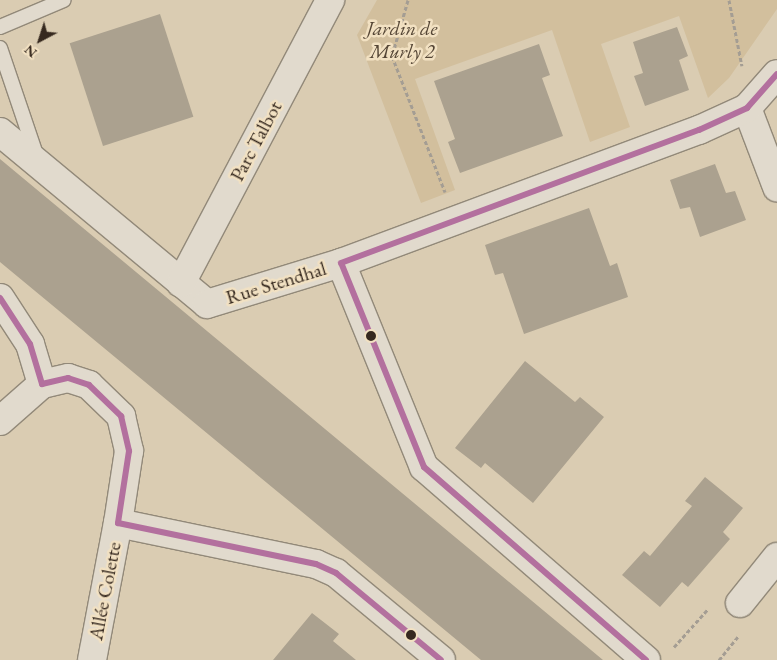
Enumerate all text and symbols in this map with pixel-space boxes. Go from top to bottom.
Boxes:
north arrow [15,15,65,65]
park label: Jardin de Murly 2 [367,17,437,64]
text: N [20,41,40,62]
street label: Parc Talbot [225,97,287,185]
street label: Rue Stendhal [223,256,329,310]
unlabelled marker [366,331,376,341]
street label: Allée Colette [84,540,126,642]
unlabelled marker [406,630,416,640]

